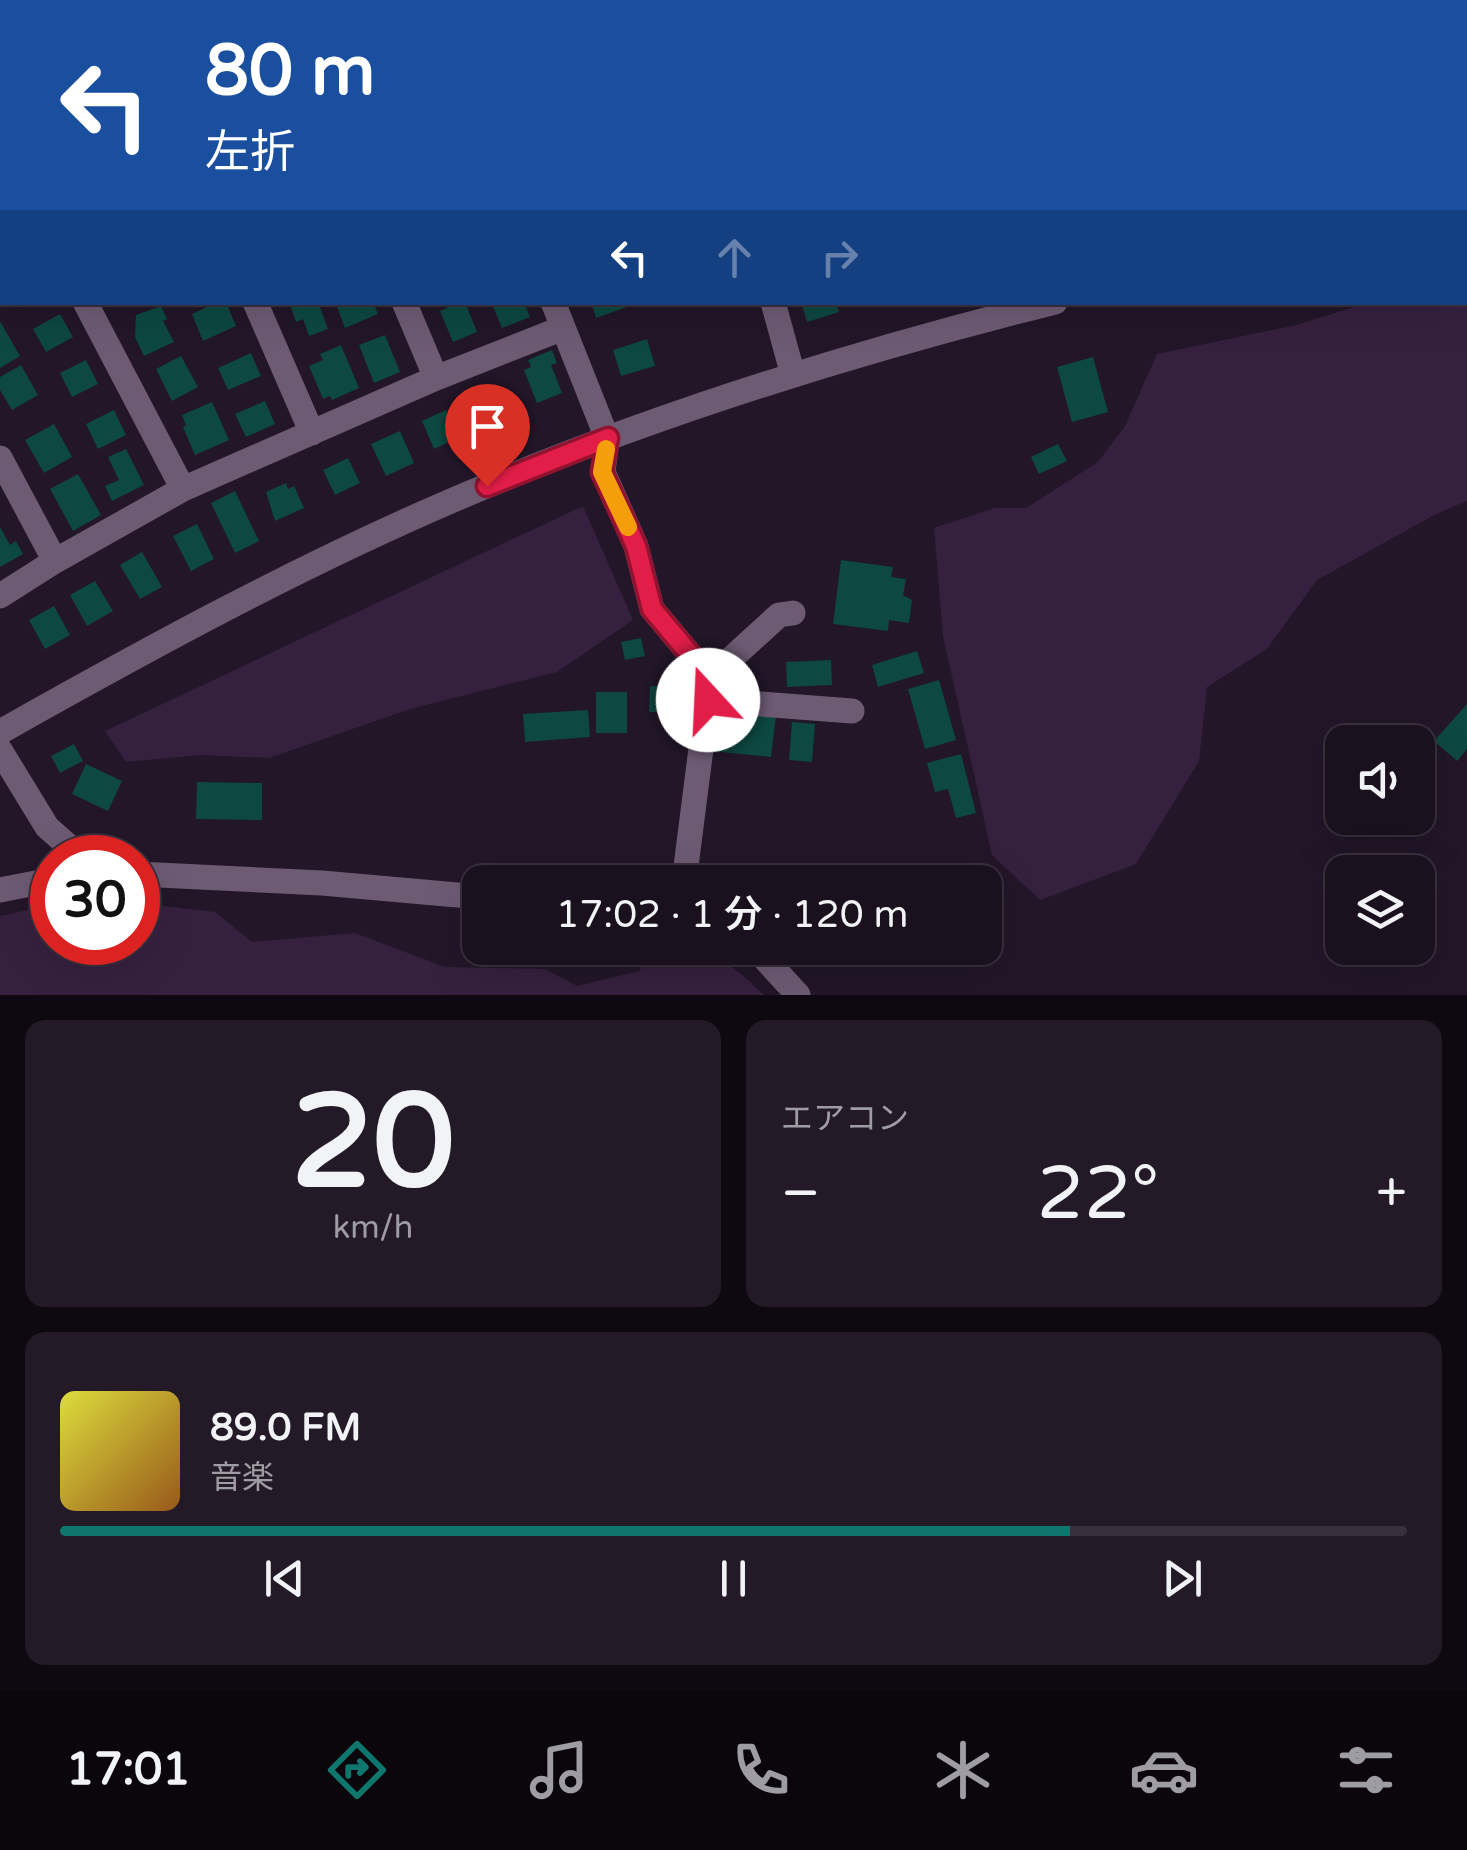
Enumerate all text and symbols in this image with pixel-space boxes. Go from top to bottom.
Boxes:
text: 80 m [205,30,375,114]
icon: left [40,40,170,170]
text: 左折 [205,126,295,180]
icon: left [602,230,657,285]
icon: ahead [707,230,762,285]
icon: right [812,230,867,285]
pin [445,384,530,487]
icon: arrive [460,399,515,454]
position arrow [656,648,760,752]
map controls [1325,725,1435,965]
button: sound [1325,725,1435,835]
speed limit sign: 30 [30,835,160,965]
button: layers [1325,855,1435,965]
text: 17:02 · 1 分 · 120 m [556,892,908,938]
text: 20 [291,1066,455,1222]
text: エアコン [781,1100,909,1138]
text: 22° [1037,1149,1159,1239]
text: − [781,1161,820,1227]
text: + [1376,1161,1407,1227]
text: km/h [333,1209,413,1247]
text: 89.0 FM [210,1405,361,1451]
text: 音楽 [210,1459,274,1497]
icon: previous [257,1551,312,1606]
icon: pause [706,1551,761,1606]
icon: next [1155,1551,1210,1606]
icon: directions [322,1735,392,1805]
icon: music [524,1735,594,1805]
icon: phone [726,1735,796,1805]
icon: climate [928,1735,998,1805]
icon: car [1129,1735,1199,1805]
icon: filters [1331,1735,1401,1805]
text: 17:01 [66,1743,191,1797]

